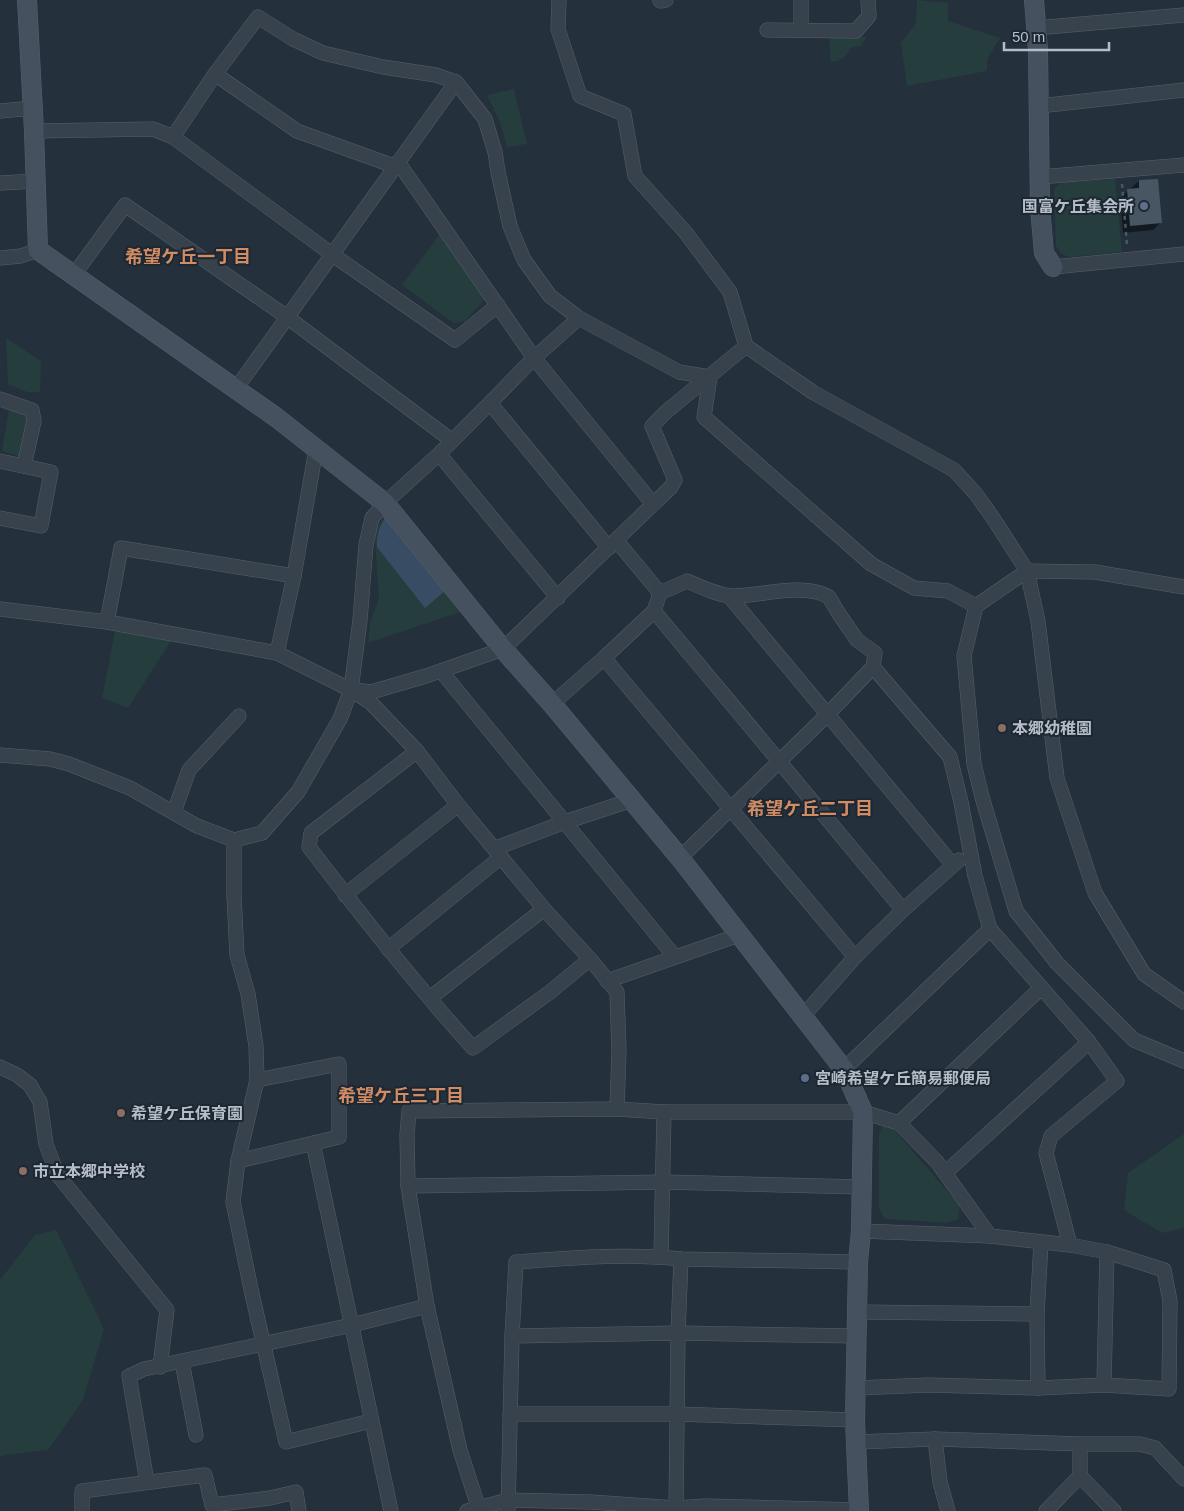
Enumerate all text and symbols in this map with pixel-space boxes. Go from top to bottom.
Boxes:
scale bar [1004,20,1109,52]
text: 50 m [1012,28,1045,45]
place label: 国富ケ丘集会所 [1022,198,1134,215]
marker: 国富ケ丘集会所 [1138,200,1150,212]
district label: 希望ケ丘一丁目 [125,247,251,267]
place label: 本郷幼稚園 [1012,720,1092,737]
marker: 本郷幼稚園 [996,722,1008,734]
district label: 希望ケ丘二丁目 [747,799,873,819]
place label: 宮崎希望ケ丘簡易郵便局 [815,1070,991,1087]
marker: 宮崎希望ケ丘簡易郵便局 [799,1072,811,1084]
district label: 希望ケ丘三丁目 [338,1086,464,1106]
place label: 希望ケ丘保育園 [131,1105,243,1122]
marker: 希望ケ丘保育園 [115,1107,127,1119]
place label: 市立本郷中学校 [33,1163,145,1180]
marker: 市立本郷中学校 [17,1165,29,1177]

